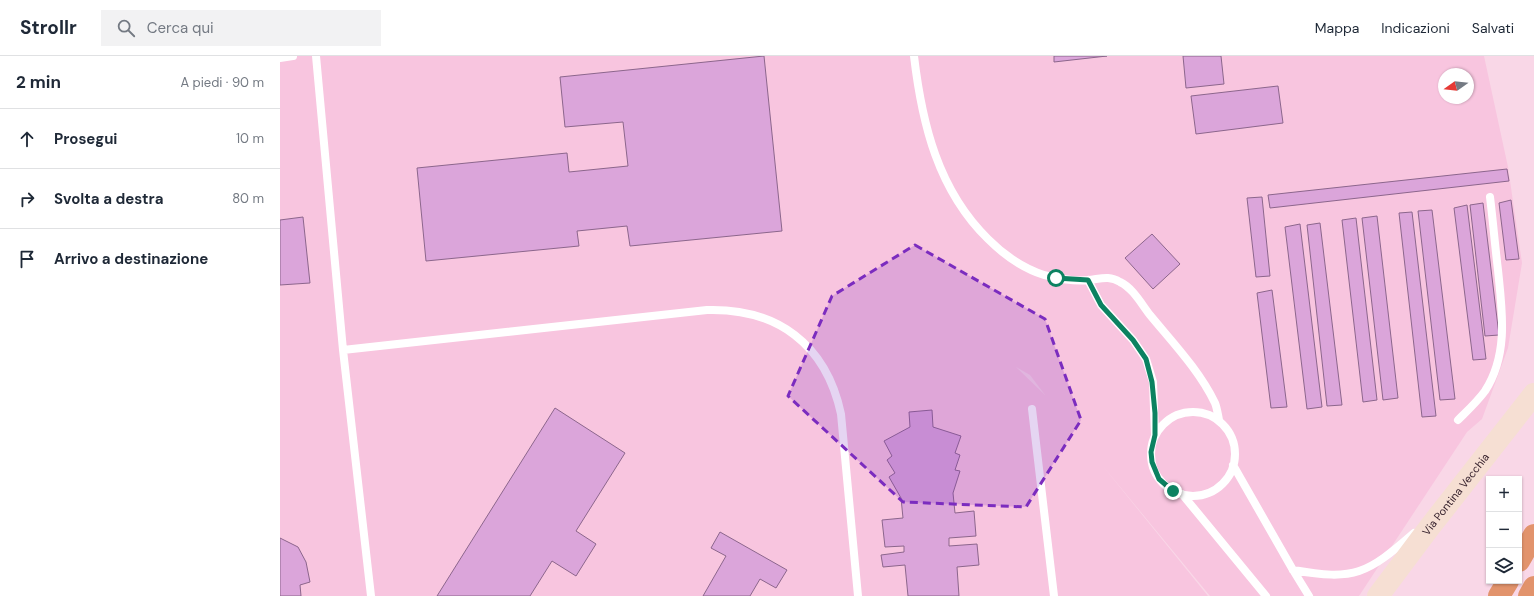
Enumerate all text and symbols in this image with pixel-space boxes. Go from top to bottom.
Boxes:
search box [101,10,381,46]
text: Strollr [20,15,77,40]
icon: search [115,17,137,39]
text: Cerca qui [147,18,214,38]
text: Mappa [1315,19,1359,37]
text: Indicazioni [1381,19,1450,37]
text: Salvati [1472,19,1514,37]
north arrow [1438,68,1474,104]
text: 2 min [16,71,61,93]
text: A piedi · 90 m [180,74,264,91]
icon: ahead [16,128,38,150]
text: Prosegui [54,129,117,149]
text: 10 m [236,130,264,147]
icon: right [16,188,38,210]
text: Svolta a destra [54,189,164,209]
text: 80 m [232,190,264,207]
icon: arrive [16,248,38,270]
text: Arrivo a destinazione [54,249,208,269]
route start [1047,269,1065,287]
street label: Via Pontina Vecchia [1419,450,1492,538]
map controls [1486,476,1522,584]
button: + [1486,476,1522,512]
route end [1164,482,1182,500]
button: − [1486,512,1522,548]
button: layers [1486,548,1522,584]

